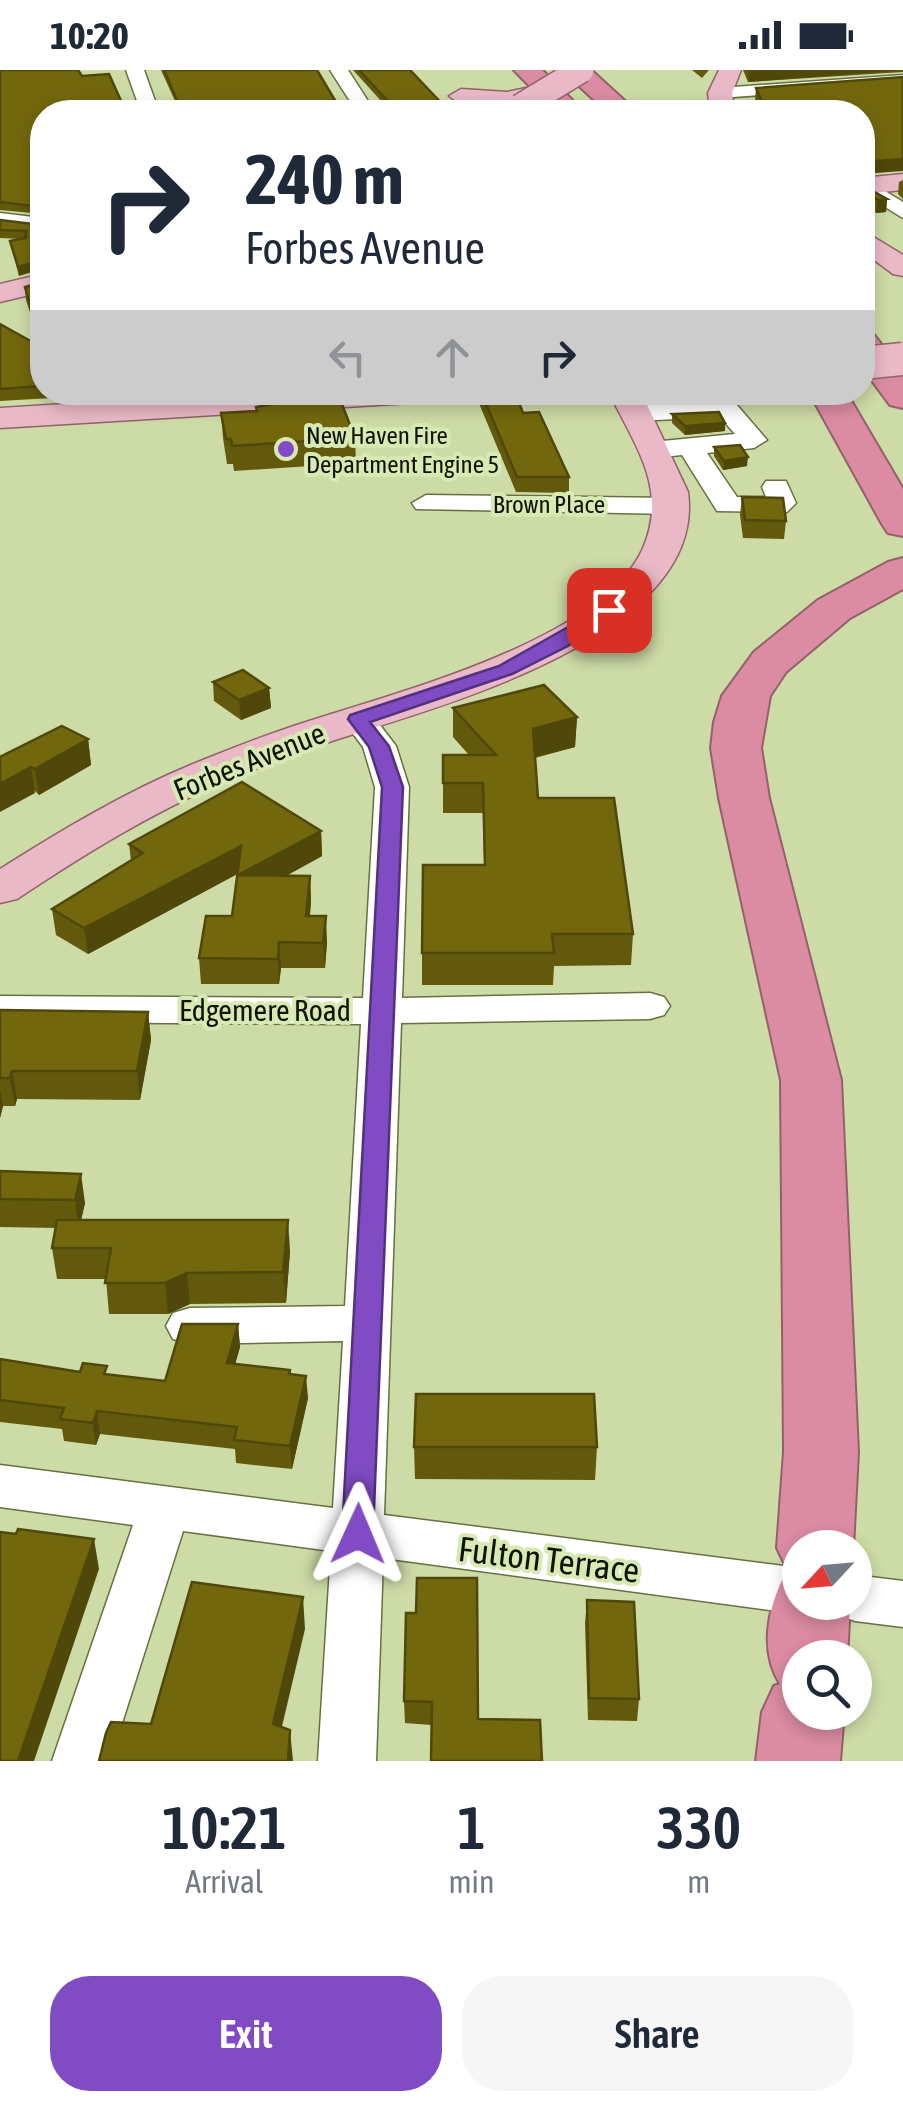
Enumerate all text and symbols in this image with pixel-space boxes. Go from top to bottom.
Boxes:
text: 10:20 [50,14,129,57]
text: 240 m [245,139,404,219]
icon: right [80,140,210,270]
text: Forbes Avenue [245,222,485,274]
icon: left [320,330,375,385]
icon: ahead [425,330,480,385]
icon: right [530,330,585,385]
place label: New Haven Fire Department Engine 5 [306,421,499,478]
marker: New Haven Fire Department Engine 5 [275,438,297,460]
street label: Brown Place [493,490,605,518]
pin [567,568,652,653]
icon: arrive [582,583,637,638]
street label: Forbes Avenue [168,715,330,807]
street label: Edgemere Road [179,993,351,1027]
position arrow [306,1482,410,1586]
street label: Fulton Terrace [456,1528,642,1590]
north arrow [782,1530,872,1620]
map controls [782,1530,872,1730]
button: search [782,1640,872,1730]
text: 10:21 [162,1793,287,1862]
text: 1 [457,1793,486,1862]
text: 330 [656,1793,741,1862]
text: Arrival [185,1863,263,1900]
text: min [449,1863,494,1900]
text: m [687,1863,710,1900]
button: Exit [50,1976,442,2091]
button: Share [462,1976,853,2091]

